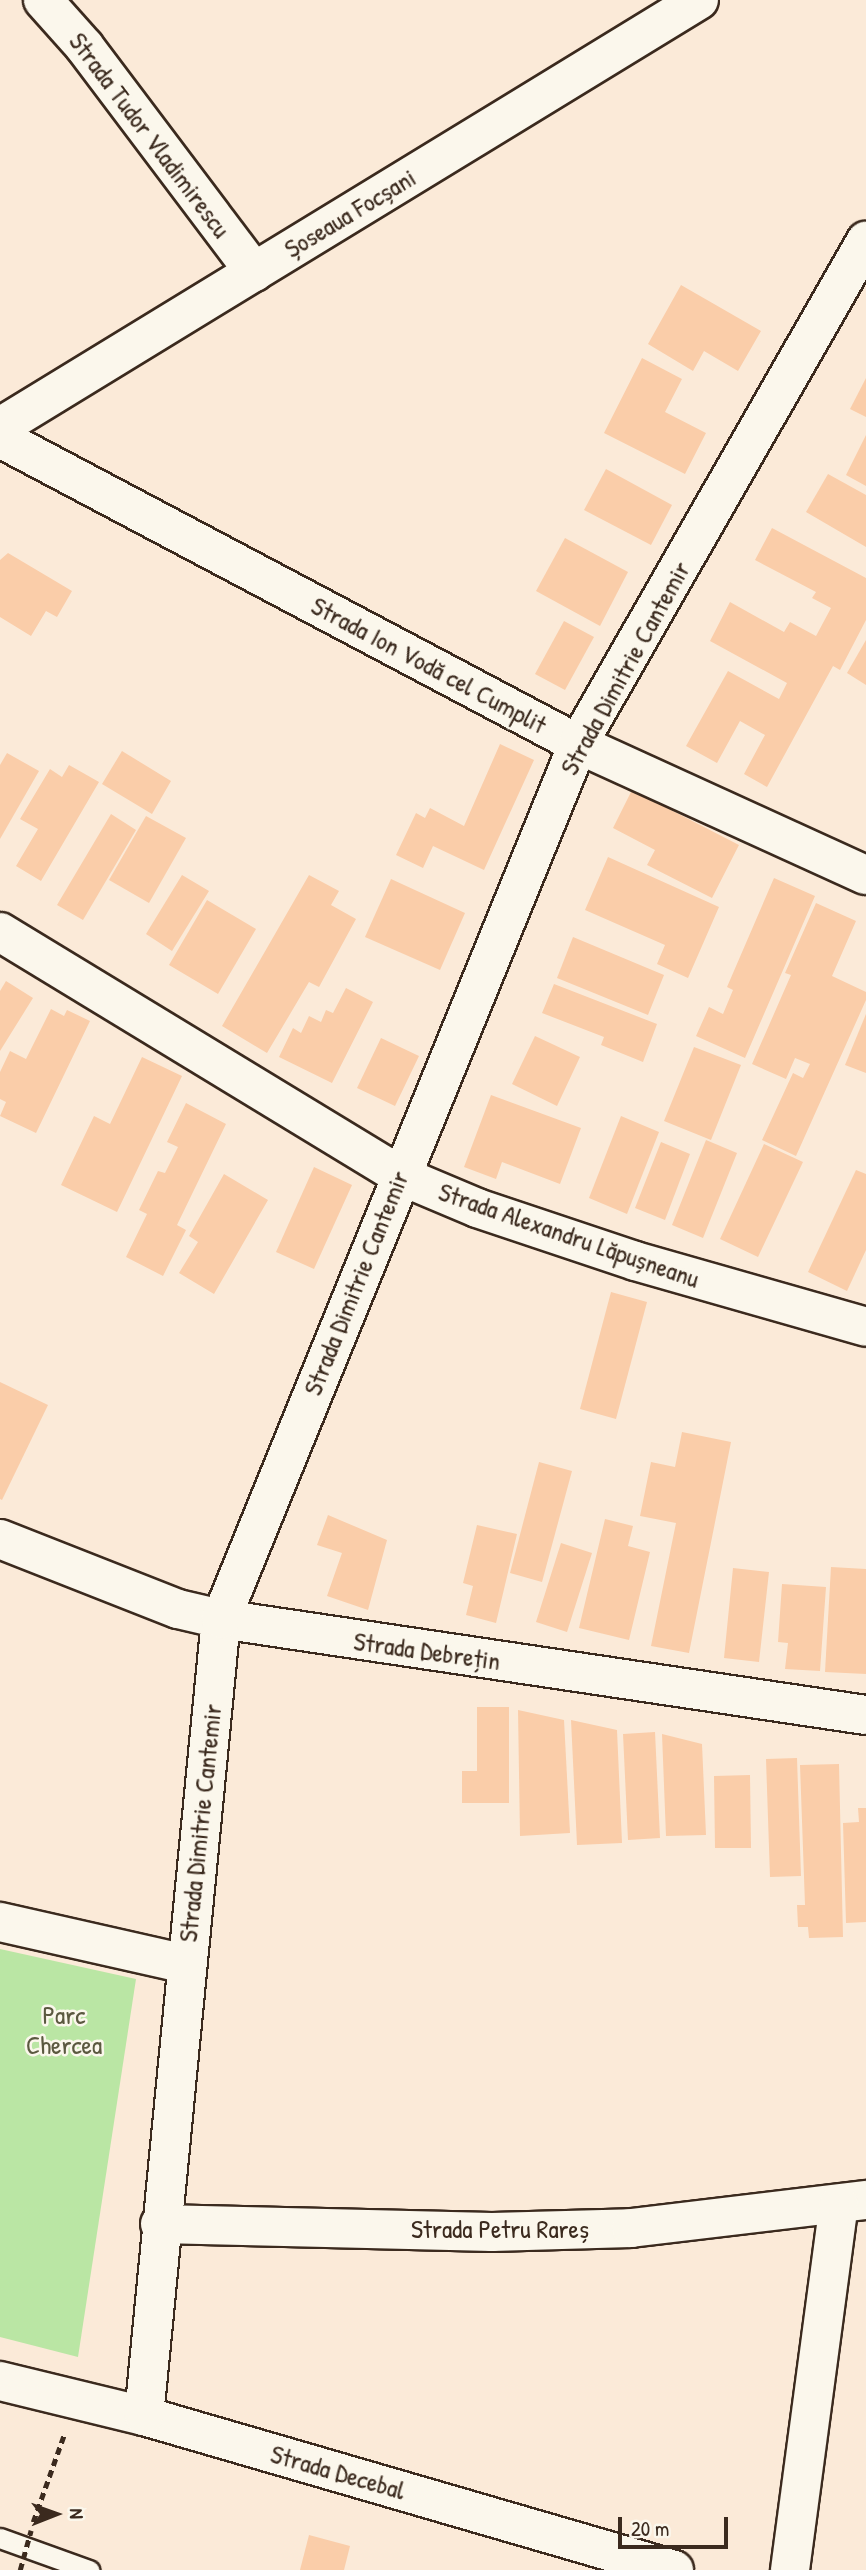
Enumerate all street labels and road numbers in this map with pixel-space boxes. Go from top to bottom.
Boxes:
street label: Strada Tudor Vladimirescu [63,26,237,244]
street label: Șoseaua Focșani [279,162,421,264]
street label: Strada Dimitrie Cantemir [553,556,697,780]
street label: Strada Ion Vodă cel Cumplit [306,590,552,740]
street label: Strada Dimitrie Cantemir [297,1166,415,1400]
street label: Strada Alexandru Lăpușneanu [435,1176,703,1294]
street label: Strada Debrețin [352,1625,502,1677]
street label: Strada Dimitrie Cantemir [172,1702,228,1944]
street label: Strada Petru Rareș [411,2213,589,2245]
street label: Strada Decebal [267,2438,409,2506]

